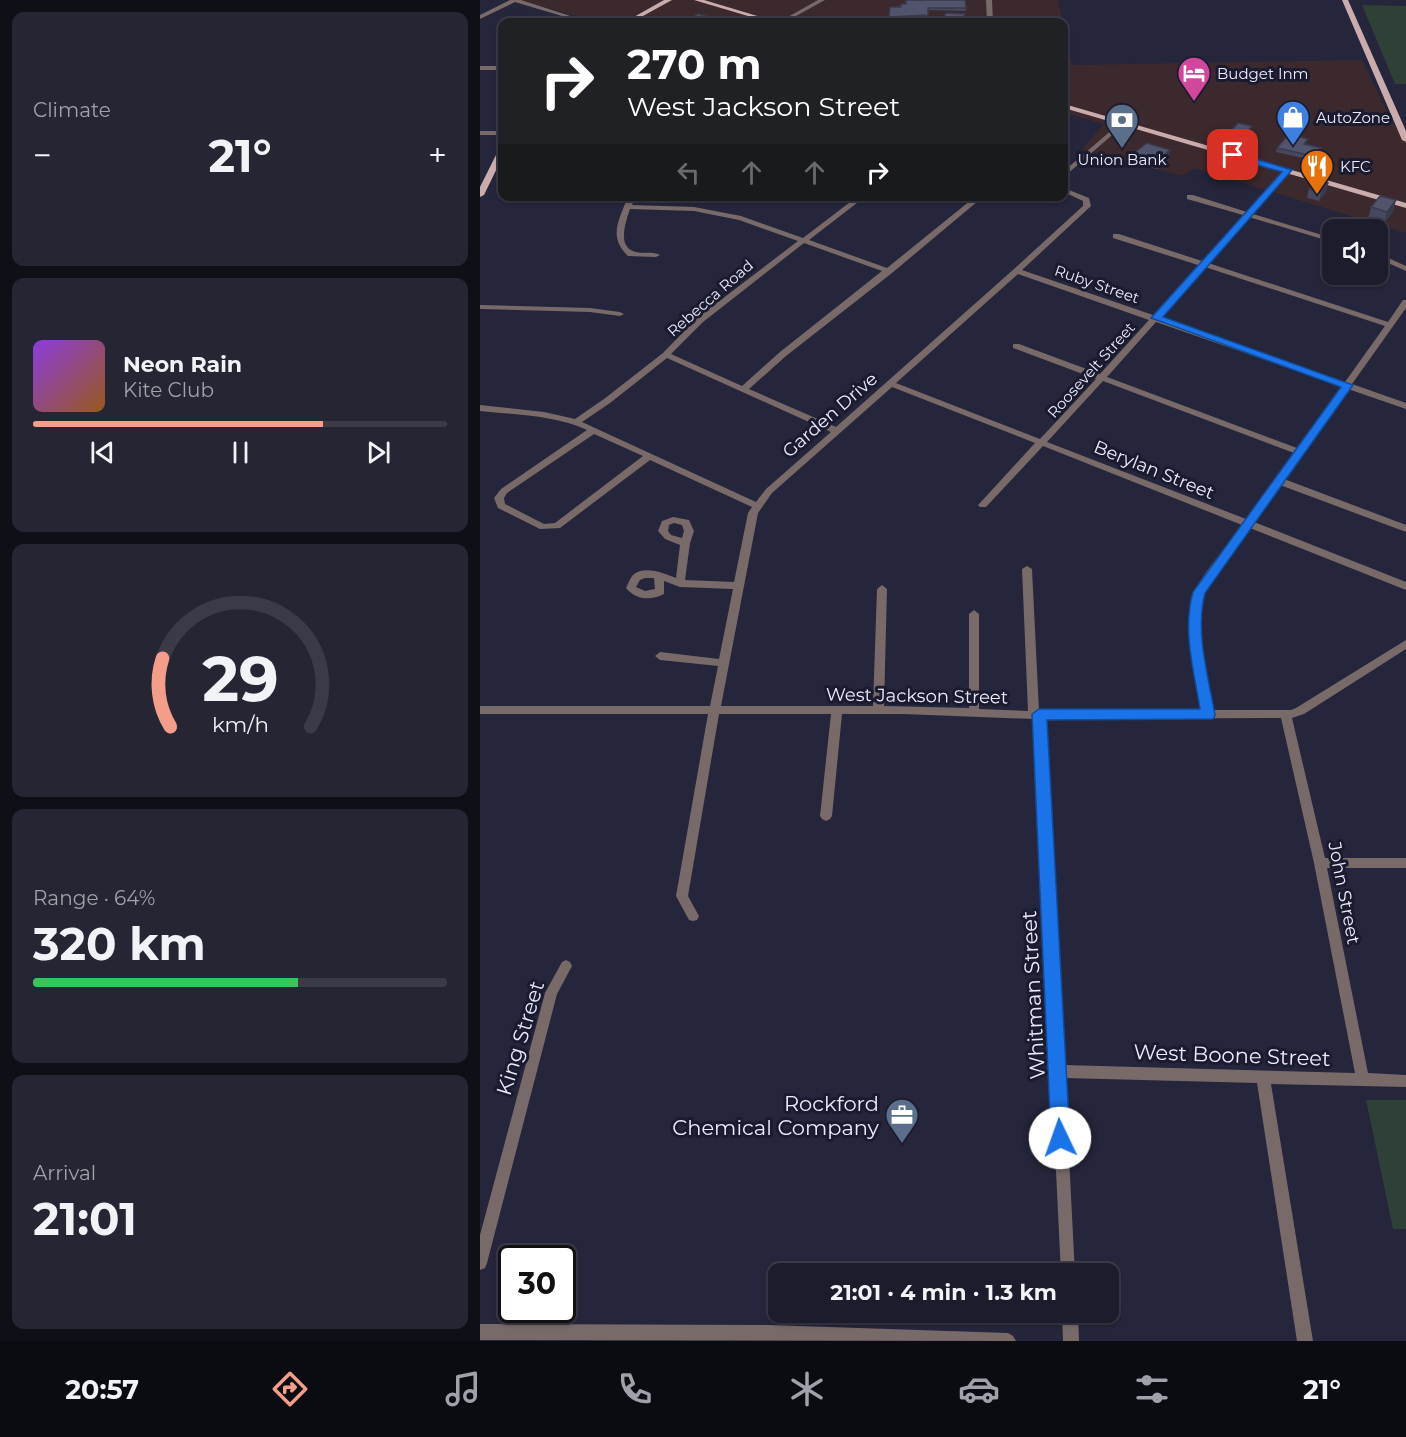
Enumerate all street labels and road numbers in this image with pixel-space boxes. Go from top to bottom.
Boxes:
street label: Rebecca Road [663,255,757,341]
street label: Ruby Street [1052,261,1142,307]
street label: Roosevelt Street [1043,318,1139,422]
street label: Garden Drive [778,368,882,462]
street label: Berylan Street [1091,436,1217,504]
street label: West Jackson Street [826,683,1008,709]
street label: John Street [1323,839,1365,946]
street label: Whitman Street [1016,910,1050,1080]
street label: King Street [491,978,549,1098]
street label: West Boone Street [1133,1039,1331,1071]

